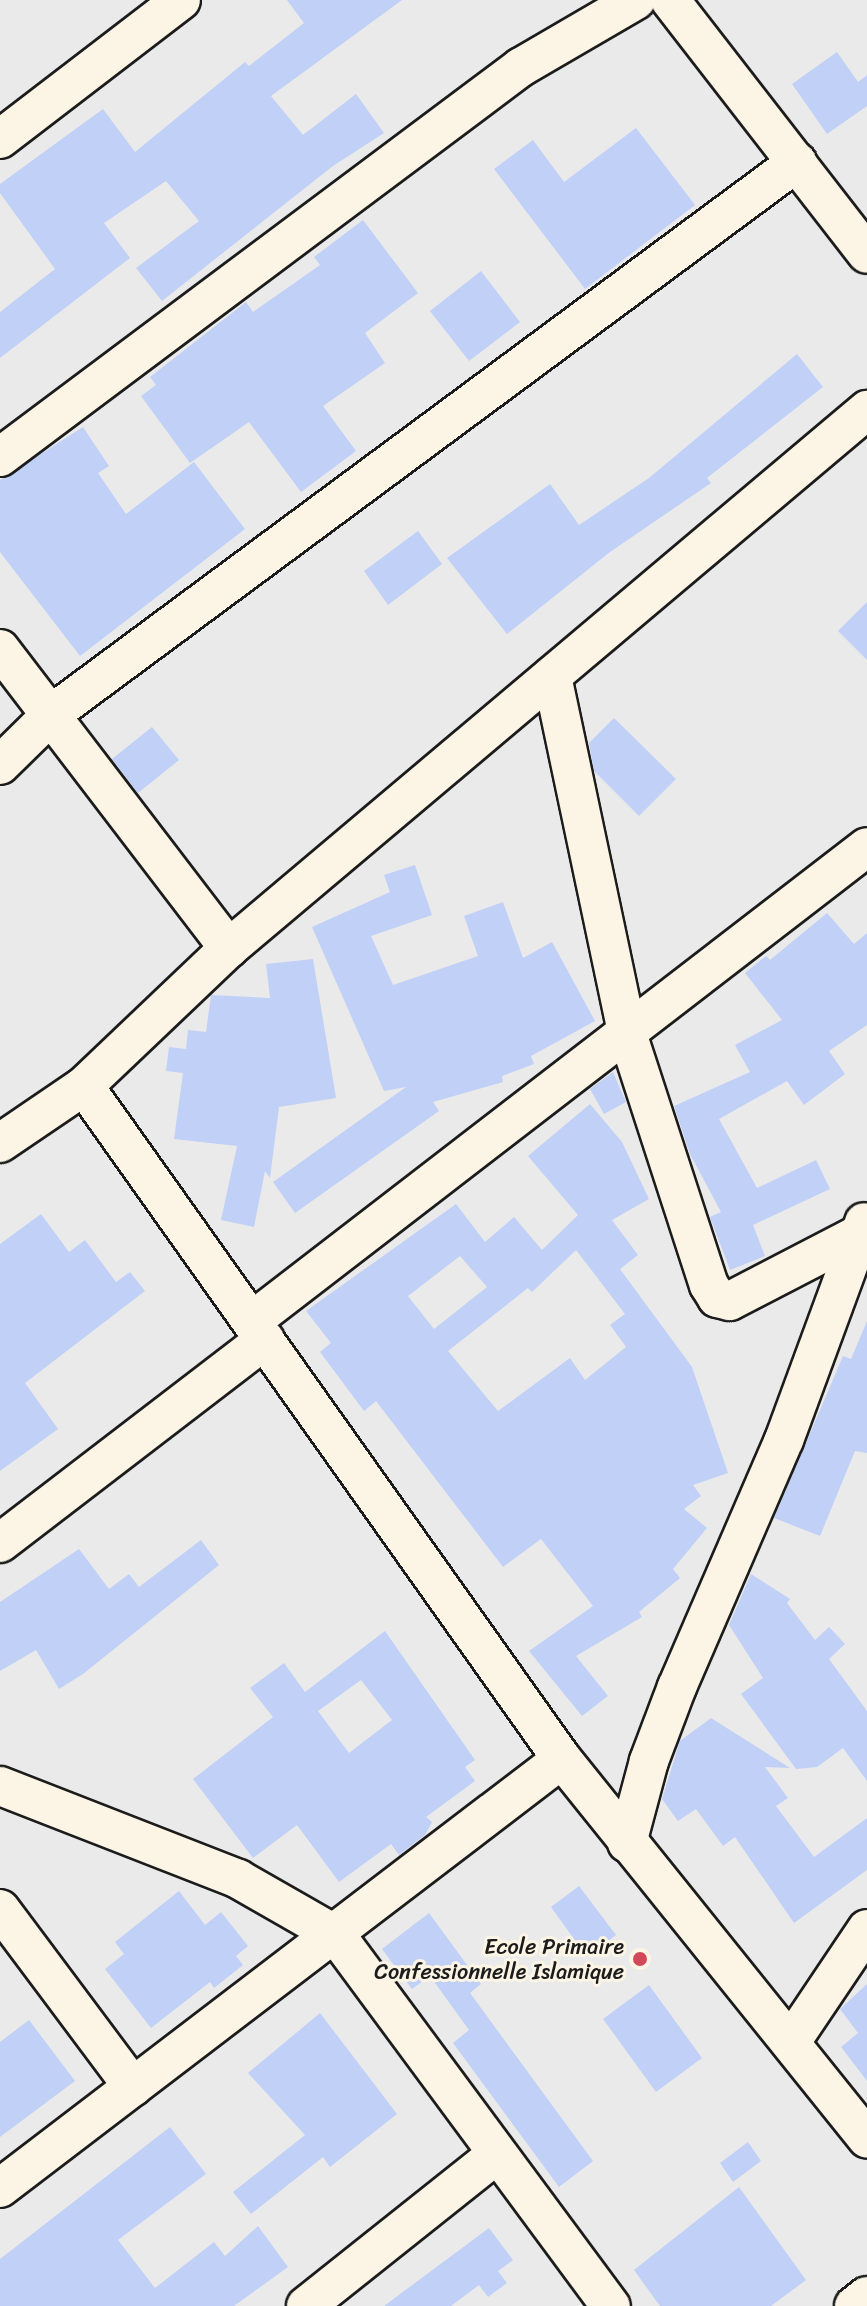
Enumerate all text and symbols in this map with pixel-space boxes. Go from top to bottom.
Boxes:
place label: Ecole Primaire Confessionnelle Islamique [373,1933,624,1984]
marker: Ecole Primaire Confessionnelle Islamique [631,1950,649,1968]

